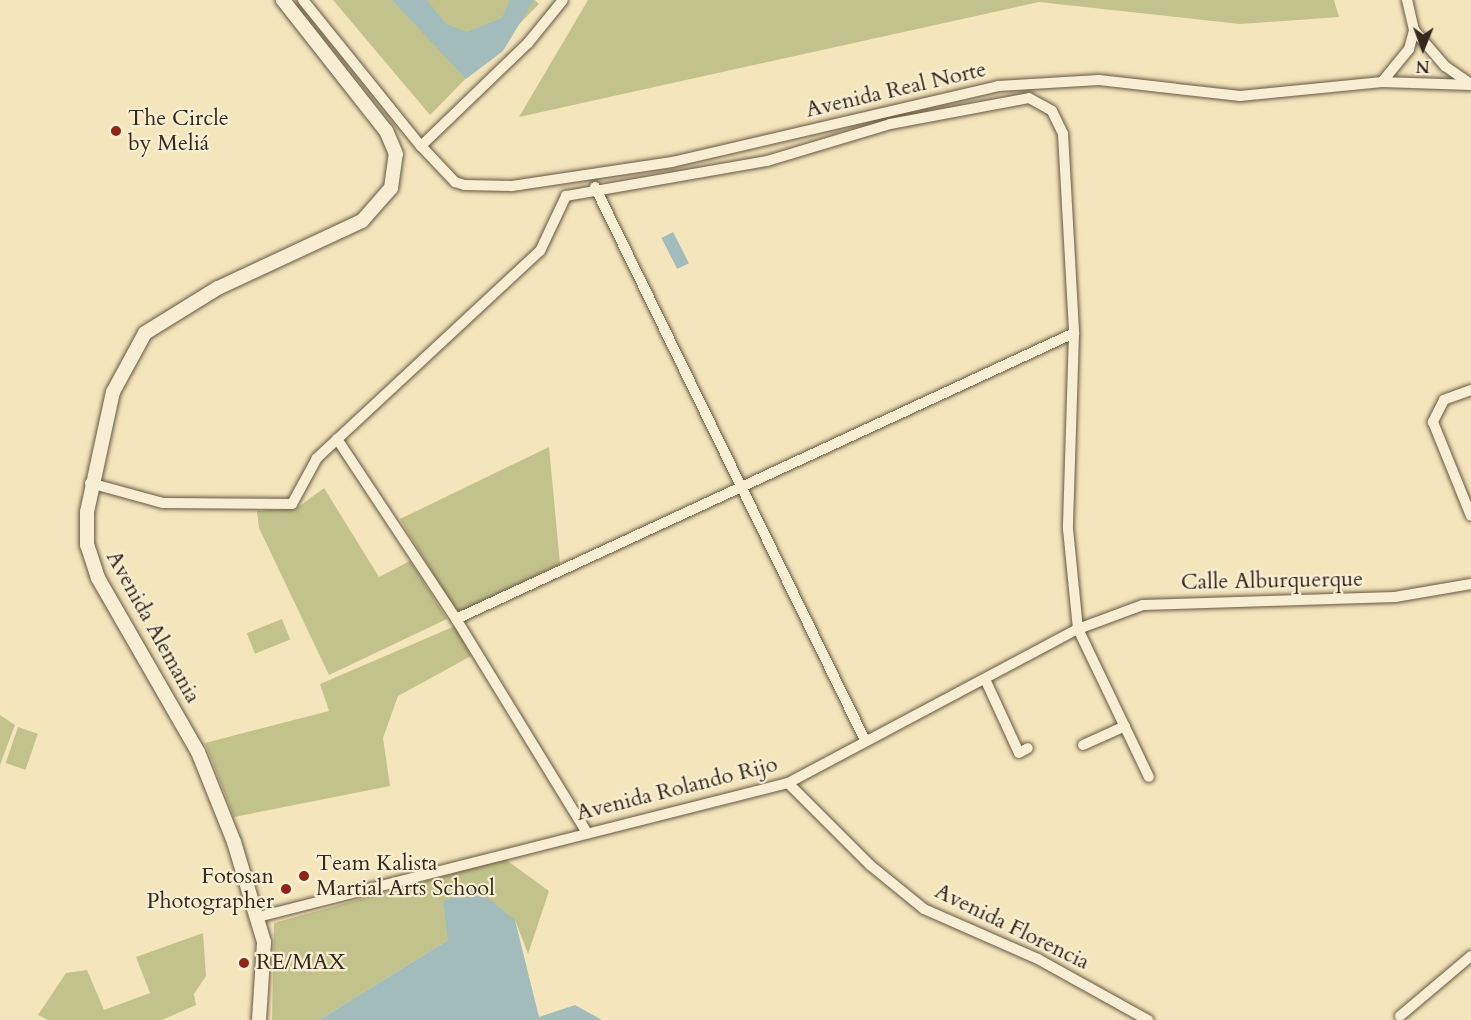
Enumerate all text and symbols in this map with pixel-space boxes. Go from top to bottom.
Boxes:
north arrow [1393,18,1453,78]
text: N [1416,55,1430,77]
street label: Avenida Real Norte [803,56,989,124]
place label: The Circle by Meliá [128,105,229,156]
marker: The Circle by Meliá [109,124,123,138]
street label: Avenida Alemania [100,546,206,708]
street label: Calle Alburquerque [1181,566,1363,596]
street label: Avenida Rolando Rijo [574,751,780,827]
place label: Team Kalista Martial Arts School [316,850,495,902]
place label: Fotosan Photographer [147,863,274,914]
marker: Team Kalista Martial Arts School [297,869,311,883]
street label: Avenida Florencia [930,878,1094,976]
marker: Fotosan Photographer [279,882,293,896]
place label: RE/MAX [256,950,346,976]
marker: RE/MAX [237,956,251,970]

